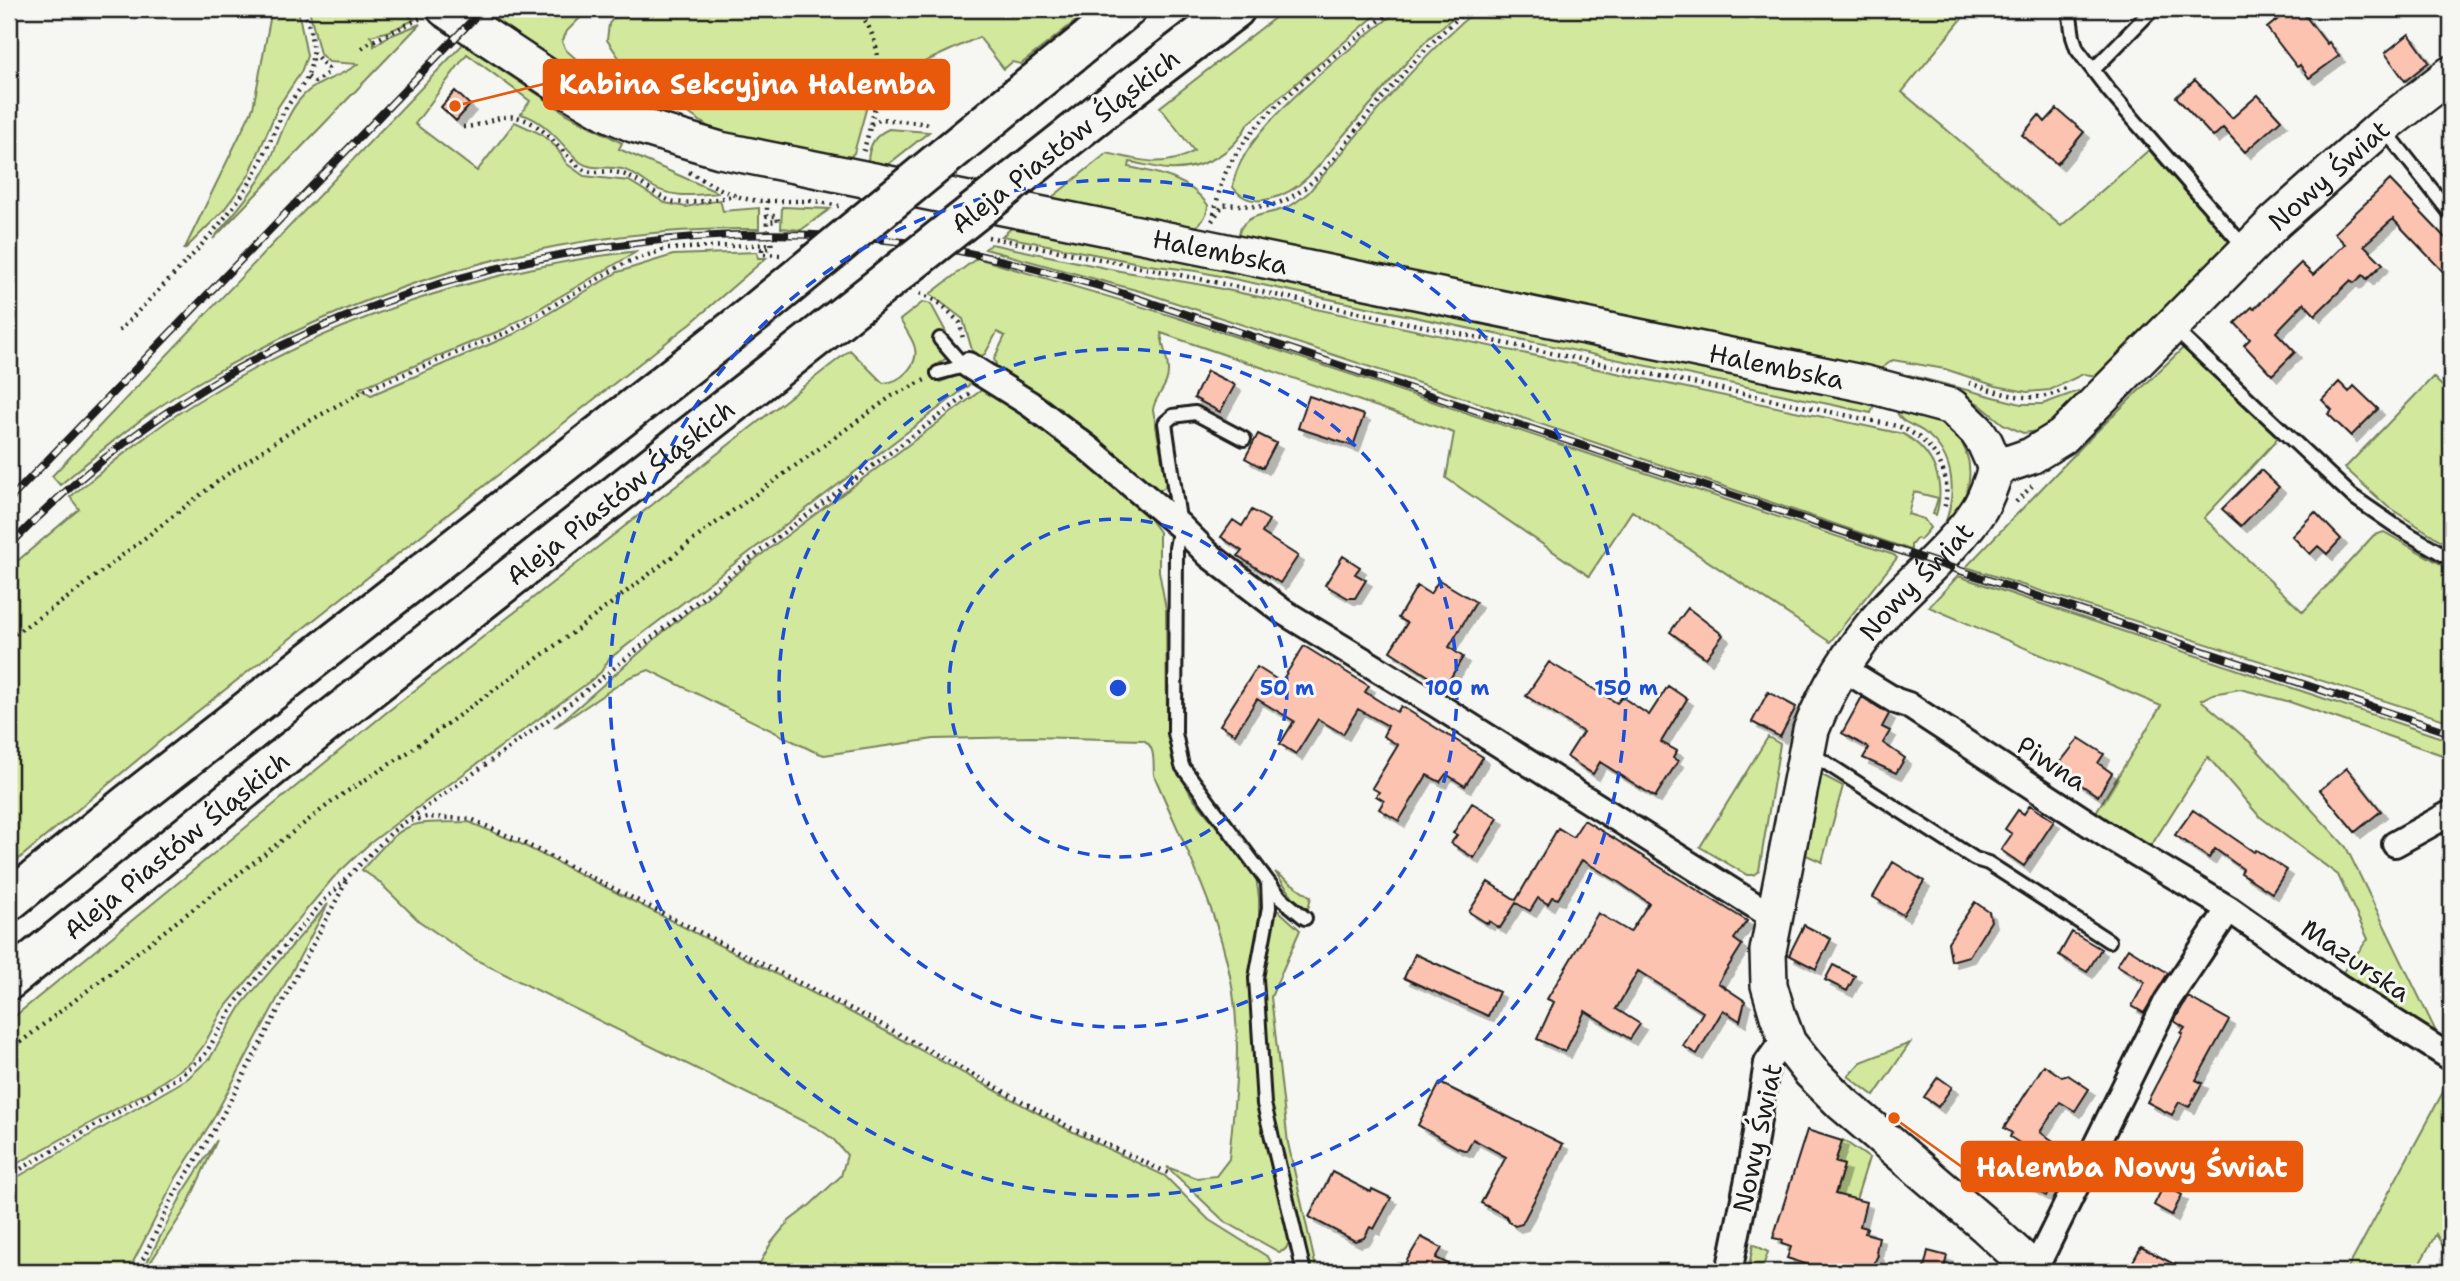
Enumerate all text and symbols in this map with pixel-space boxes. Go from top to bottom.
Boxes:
street label: Aleja Piastów Śląskich [943,41,1187,241]
callout: Kabina Sekcyjna Halemba [544,60,949,109]
text: Kabina Sekcyjna Halemba [559,65,935,103]
street label: Nowy Świat [2260,111,2397,238]
street label: Halembska [1150,220,1291,282]
street label: Halembska [1706,335,1847,397]
street label: Aleja Piastów Śląskich [498,391,741,593]
street label: Nowy Świat [1850,514,1981,647]
text: 50 m [1260,674,1314,702]
text: 100 m [1425,674,1489,702]
text: 150 m [1594,674,1658,702]
centre of rings [1106,676,1130,700]
street label: Piwna [2010,727,2094,799]
street label: Aleja Piastów Śląskich [56,742,296,947]
street label: Mazurska [2295,911,2417,1009]
street label: Nowy Świat [1724,1060,1790,1216]
callout: Halemba Nowy Świat [1962,1142,2302,1191]
text: Halemba Nowy Świat [1976,1147,2288,1186]

